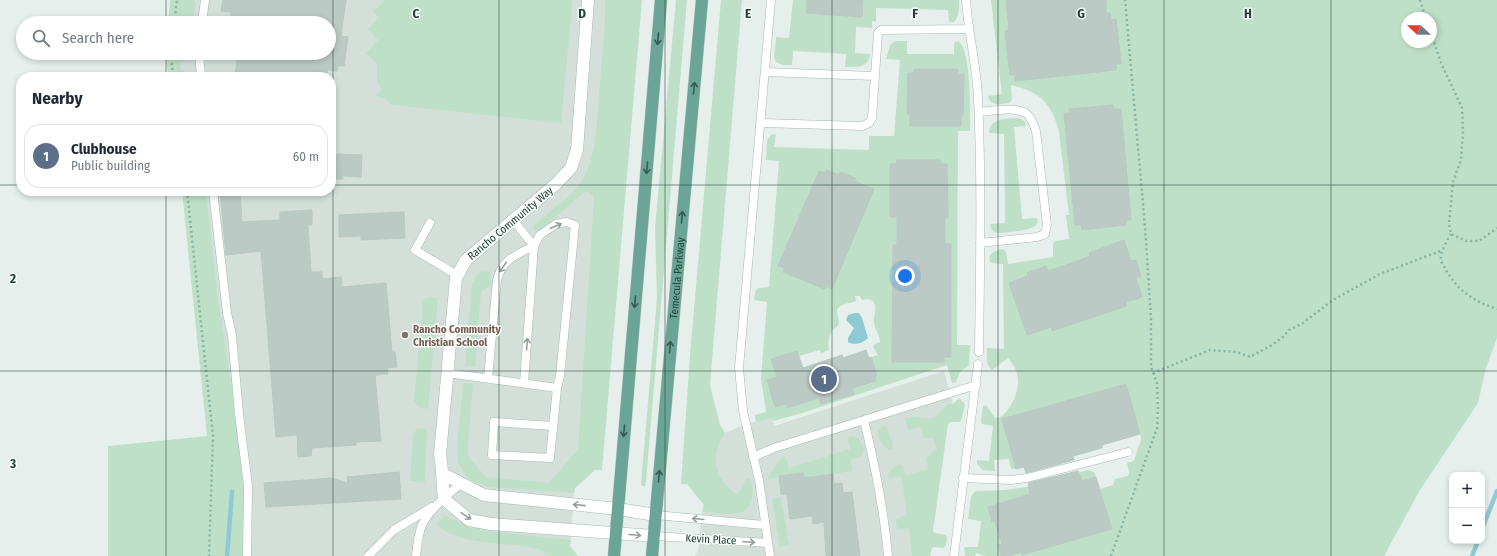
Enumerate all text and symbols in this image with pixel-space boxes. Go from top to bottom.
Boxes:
text: C [413,6,420,21]
text: D [578,6,586,21]
text: E [745,6,751,21]
text: F [912,6,918,21]
text: G [1077,6,1085,21]
text: H [1244,6,1252,21]
north arrow [1401,12,1437,48]
search box [16,16,336,60]
icon: search [30,27,52,49]
text: Search here [62,29,134,47]
one-way arrow [654,32,661,45]
one-way arrow [690,82,697,95]
text: Nearby [32,88,83,109]
text: Clubhouse [71,140,137,158]
text: 1 [43,149,49,164]
text: 60 m [293,149,319,164]
text: Public building [71,158,150,173]
one-way arrow [643,161,650,174]
street label: Rancho Community Way [465,184,556,263]
one-way arrow [678,211,686,224]
one-way arrow [550,221,562,229]
street label: Temecula Parkway [667,237,688,320]
one-way arrow [499,262,507,273]
your location [895,266,915,286]
text: 2 [9,271,16,286]
one-way arrow [632,295,639,308]
place label: Rancho Community Christian School [413,323,501,349]
marker: Rancho Community Christian School [400,330,410,340]
one-way arrow [523,338,530,351]
one-way arrow [667,341,674,354]
pin: 1 [811,364,837,394]
one-way arrow [621,424,628,437]
text: 3 [9,456,16,471]
one-way arrow [655,470,663,483]
map controls [1449,472,1485,544]
button: + [1449,472,1485,508]
one-way arrow [573,501,586,509]
button: − [1449,508,1485,544]
one-way arrow [461,512,472,520]
one-way arrow [692,515,705,522]
one-way arrow [628,531,641,538]
street label: Kevin Place [685,532,737,547]
one-way arrow [742,538,755,545]

